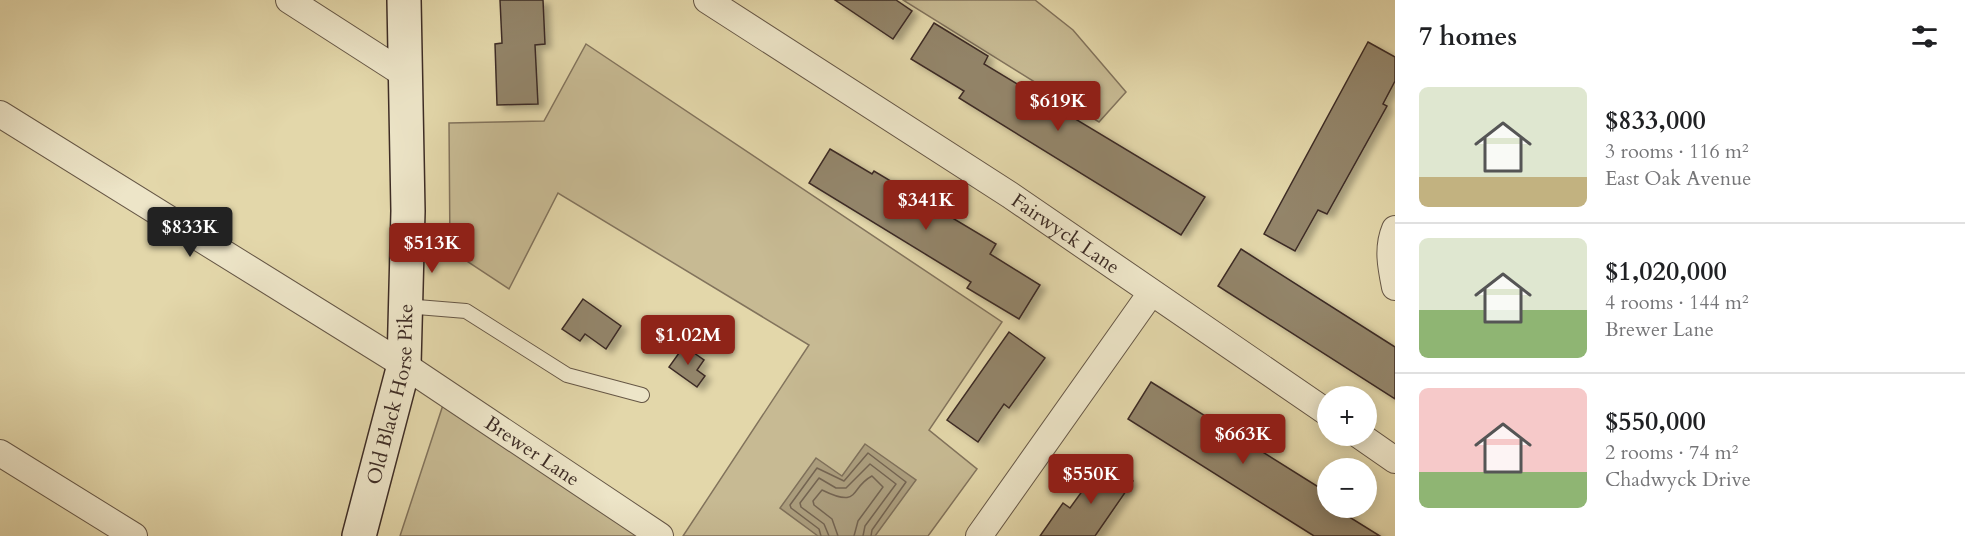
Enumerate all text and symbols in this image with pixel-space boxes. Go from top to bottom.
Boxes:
text: 7 homes [1419,19,1517,54]
icon: filters [1908,20,1941,53]
pin: $619K [1016,81,1100,132]
text: $619K [1029,87,1087,114]
text: $833,000 [1605,103,1706,138]
icon: home [1467,111,1539,183]
text: 3 rooms · 116 m² [1605,138,1749,165]
text: East Oak Avenue [1605,165,1751,192]
pin: $341K [884,180,968,231]
text: $341K [897,186,955,213]
street label: Fairwyck Lane [1006,187,1125,280]
pin: $833K [148,207,232,258]
text: $833K [161,213,219,240]
pin: $513K [390,223,474,274]
text: $513K [403,229,461,256]
text: $1,020,000 [1605,254,1727,289]
icon: home [1467,262,1539,334]
text: 4 rooms · 144 m² [1605,289,1749,316]
street label: Old Black Horse Pike [360,303,420,487]
pin: $1.02M [639,315,737,366]
text: Brewer Lane [1605,316,1714,343]
text: $1.02M [655,321,721,348]
map controls [1317,386,1377,518]
button: + [1317,386,1377,446]
text: $550,000 [1605,404,1706,439]
street label: Brewer Lane [479,410,585,493]
icon: home [1467,412,1539,484]
pin: $663K [1201,414,1285,465]
text: $663K [1214,420,1272,447]
text: 2 rooms · 74 m² [1605,439,1738,466]
pin: $550K [1049,454,1133,505]
button: − [1317,458,1377,518]
text: $550K [1062,460,1120,487]
text: Chadwyck Drive [1605,466,1751,493]

